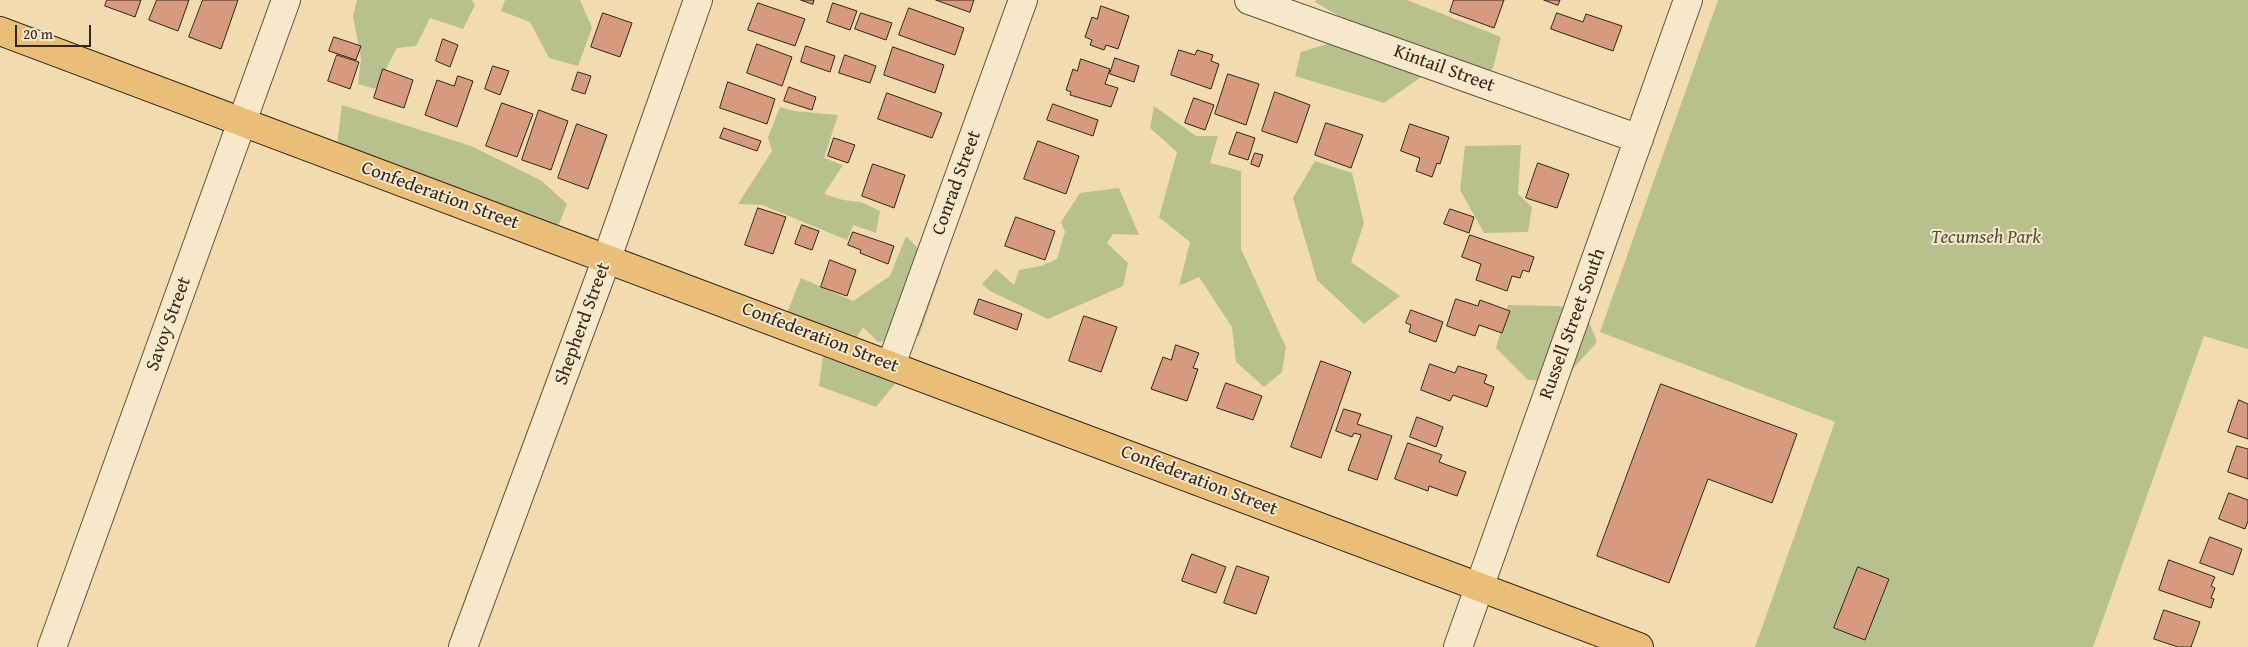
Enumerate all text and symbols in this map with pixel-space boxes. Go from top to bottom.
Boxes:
scale bar [18,15,94,47]
text: 20 m [23,23,53,44]
street label: Kintail Street [1390,40,1498,98]
street label: Conrad Street [928,128,986,238]
street label: Confederation Street [358,157,522,235]
park label: Tecumseh Park [1931,227,2041,249]
street label: Russell Street South [1535,245,1611,403]
street label: Shepherd Street [550,260,616,388]
street label: Savoy Street [141,274,197,374]
street label: Confederation Street [738,298,902,378]
street label: Confederation Street [1117,441,1281,521]

